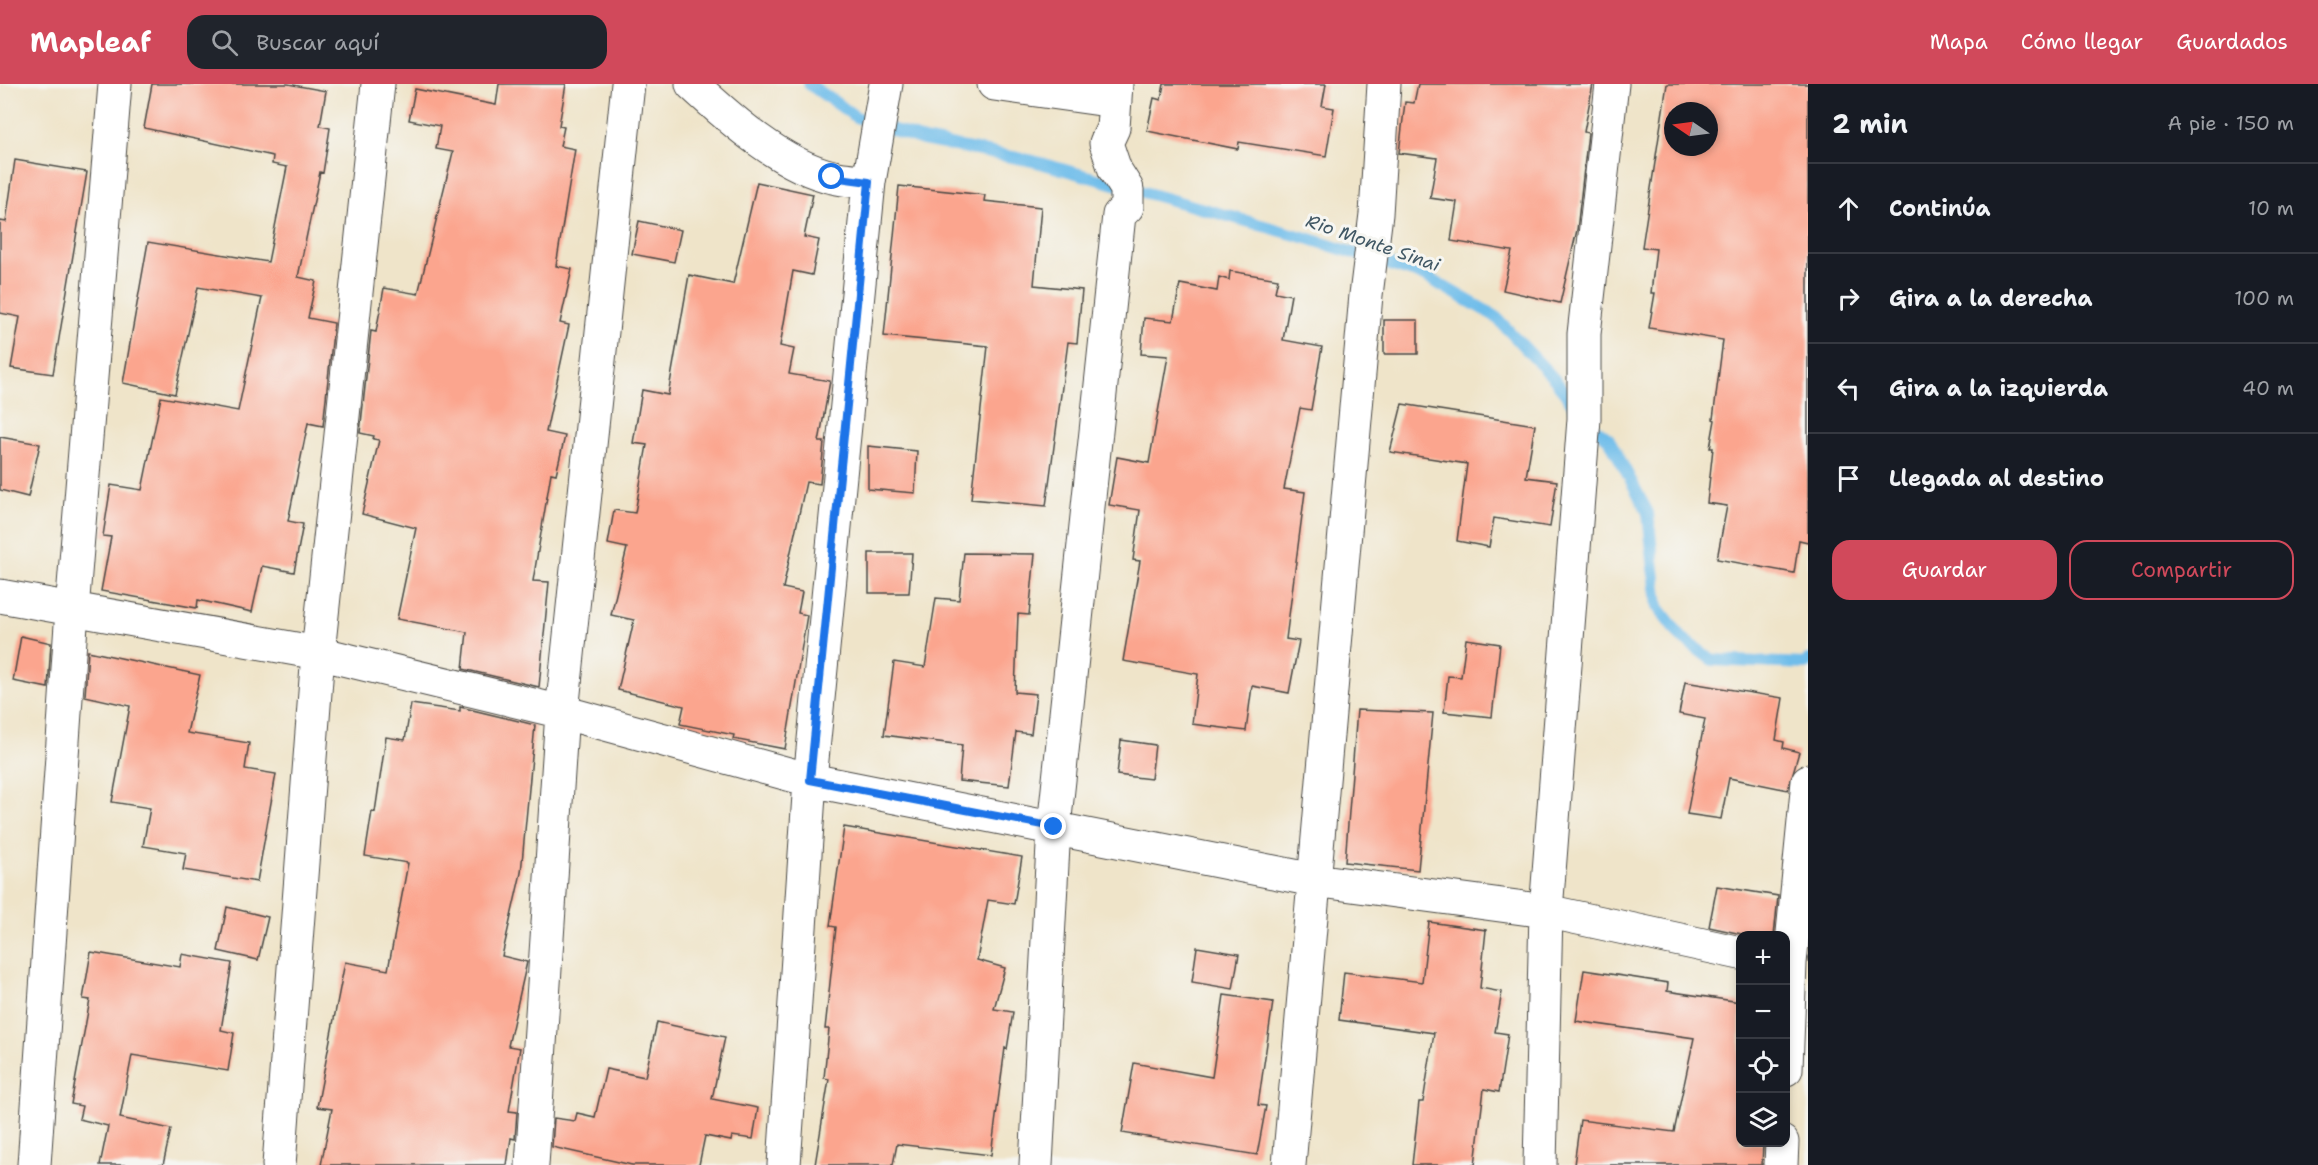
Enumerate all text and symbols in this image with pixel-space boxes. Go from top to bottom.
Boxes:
search box [187,15,607,69]
text: Mapleaf [30,23,151,61]
icon: search [208,26,241,59]
text: Buscar aquí [256,28,379,57]
text: Mapa [1930,28,1988,56]
text: Cómo llegar [2021,28,2143,56]
text: Guardados [2176,28,2288,56]
north arrow [1664,102,1718,156]
text: 2 min [1832,106,1908,141]
text: A pie · 150 m [2168,110,2294,136]
route start [818,163,844,189]
icon: ahead [1832,192,1865,225]
text: Continúa [1889,194,1991,223]
text: 10 m [2248,195,2294,221]
water label: Rio Monte Sinai [1303,209,1444,277]
icon: right [1832,282,1865,315]
text: Gira a la derecha [1889,284,2093,313]
text: 100 m [2234,285,2294,311]
icon: left [1832,372,1865,405]
text: Gira a la izquierda [1889,374,2108,403]
text: 40 m [2242,375,2294,401]
icon: arrive [1832,462,1865,495]
text: Llegada al destino [1889,464,2104,493]
button: Guardar [1832,540,2057,600]
button: Compartir [2069,540,2294,600]
route end [1040,813,1066,839]
map controls [1736,931,1790,1147]
button: + [1736,931,1790,985]
button: − [1736,985,1790,1039]
button: locate [1736,1039,1790,1093]
button: layers [1736,1093,1790,1147]

